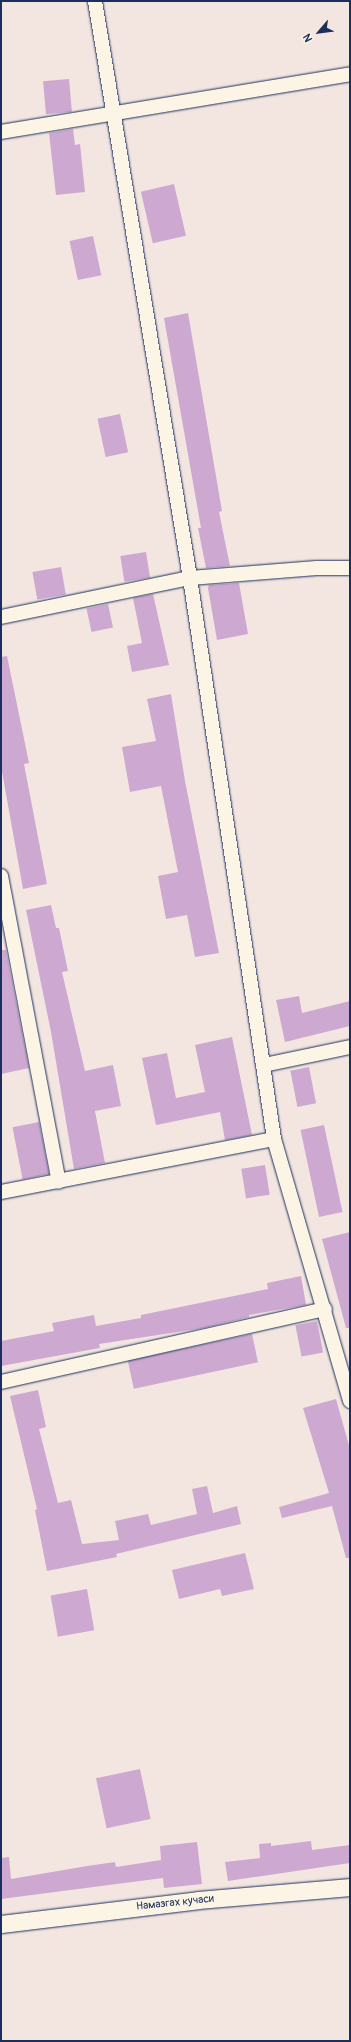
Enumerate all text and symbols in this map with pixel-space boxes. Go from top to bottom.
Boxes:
north arrow [299,12,339,52]
text: N [300,32,315,44]
street label: Намазгах кучаси [136,1892,214,1914]

